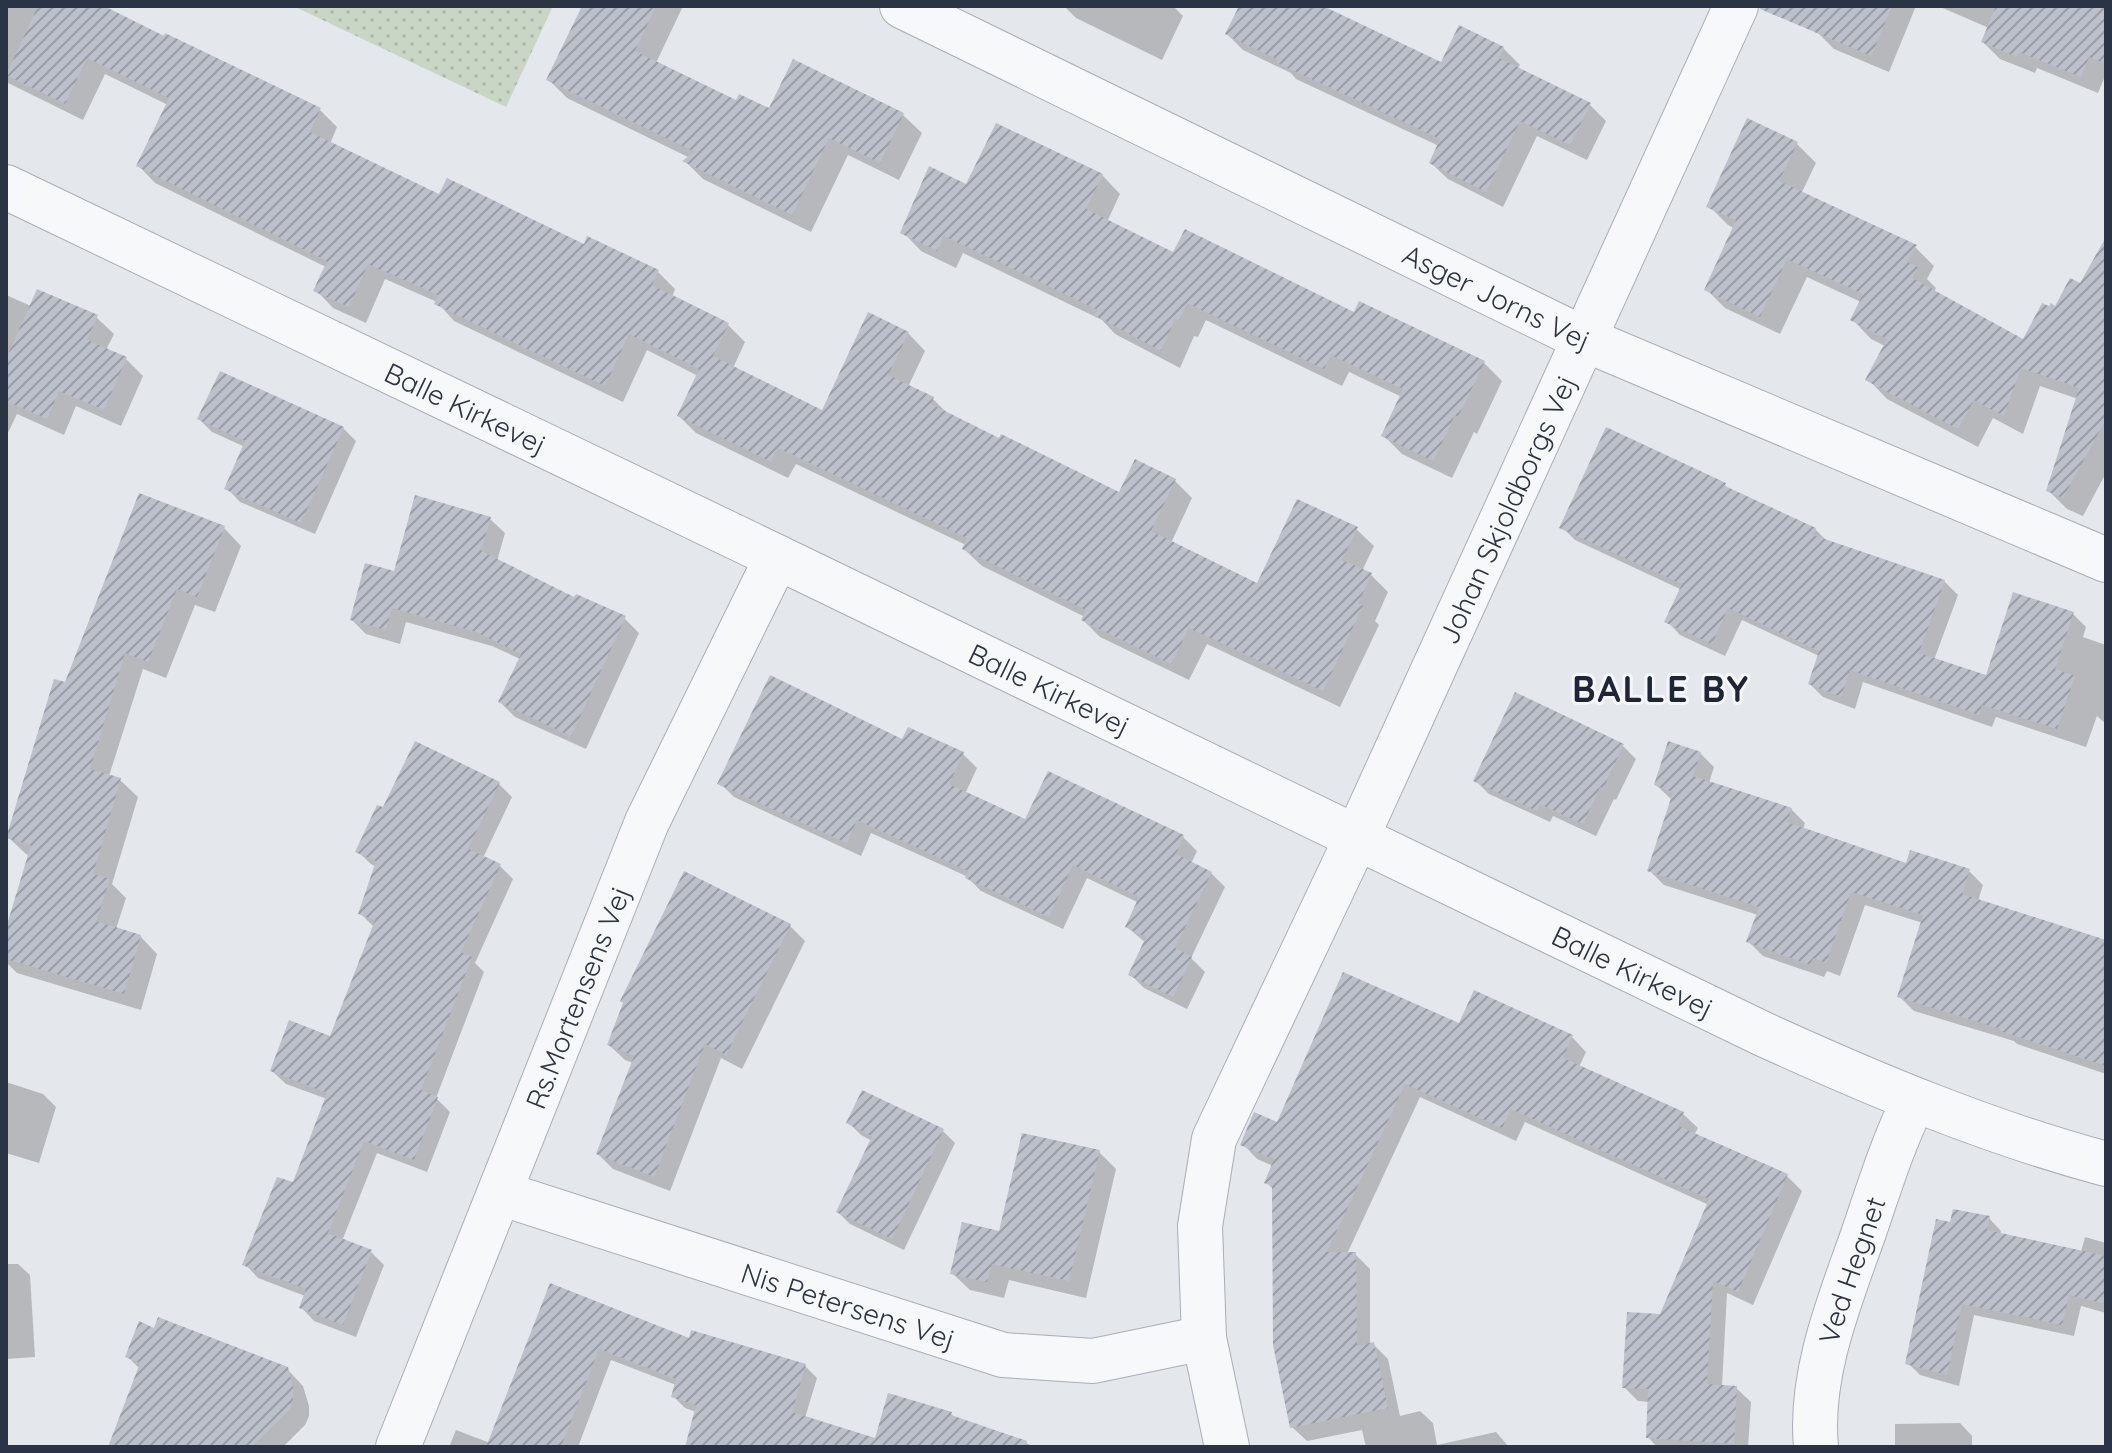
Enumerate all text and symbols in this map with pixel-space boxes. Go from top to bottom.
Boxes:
street label: Asger Jorns Vej [1397,236,1596,357]
street label: Balle Kirkevej [379,354,552,461]
street label: Johan Skjoldborgs Vej [1430,369,1583,649]
street label: Balle Kirkevej [963,635,1136,743]
district label: BALLE BY [1572,666,1750,711]
street label: Rs.Mortensens Vej [517,881,637,1114]
street label: Balle Kirkevej [1546,917,1719,1025]
street label: Ved Hegnet [1810,1192,1892,1347]
street label: Nis Petersens Vej [737,1254,960,1356]

